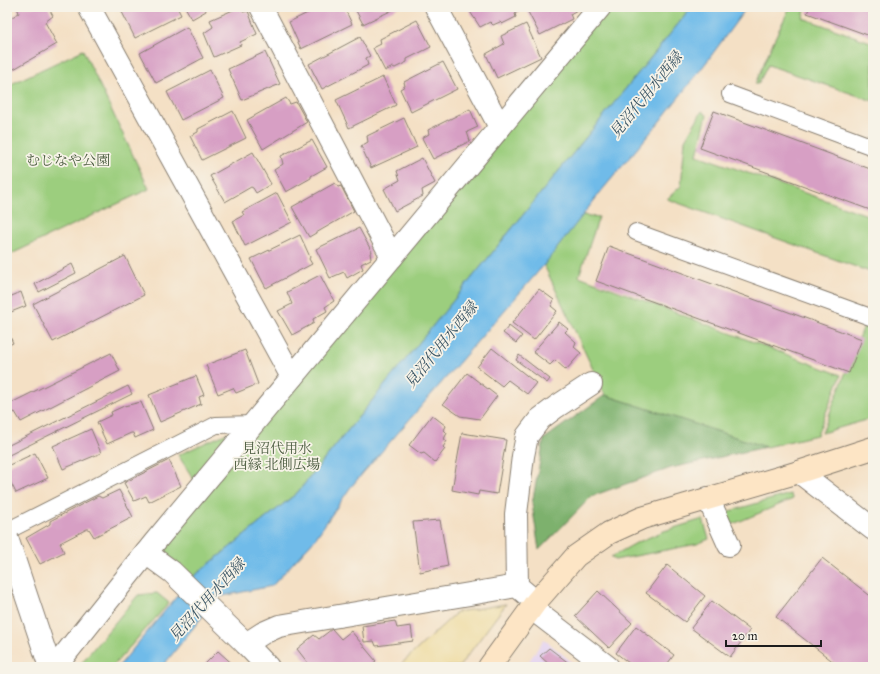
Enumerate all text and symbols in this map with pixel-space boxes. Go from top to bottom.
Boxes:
water label: 見沼代用水西縁 [606,47,687,141]
park label: むじなや公園 [26,152,110,169]
water label: 見沼代用水西縁 [401,297,482,391]
park label: 見沼代用水 西縁 北側広場 [233,440,321,473]
water label: 見沼代用水西縁 [165,553,250,645]
scale bar [726,622,821,648]
text: 20 m [732,629,758,643]

